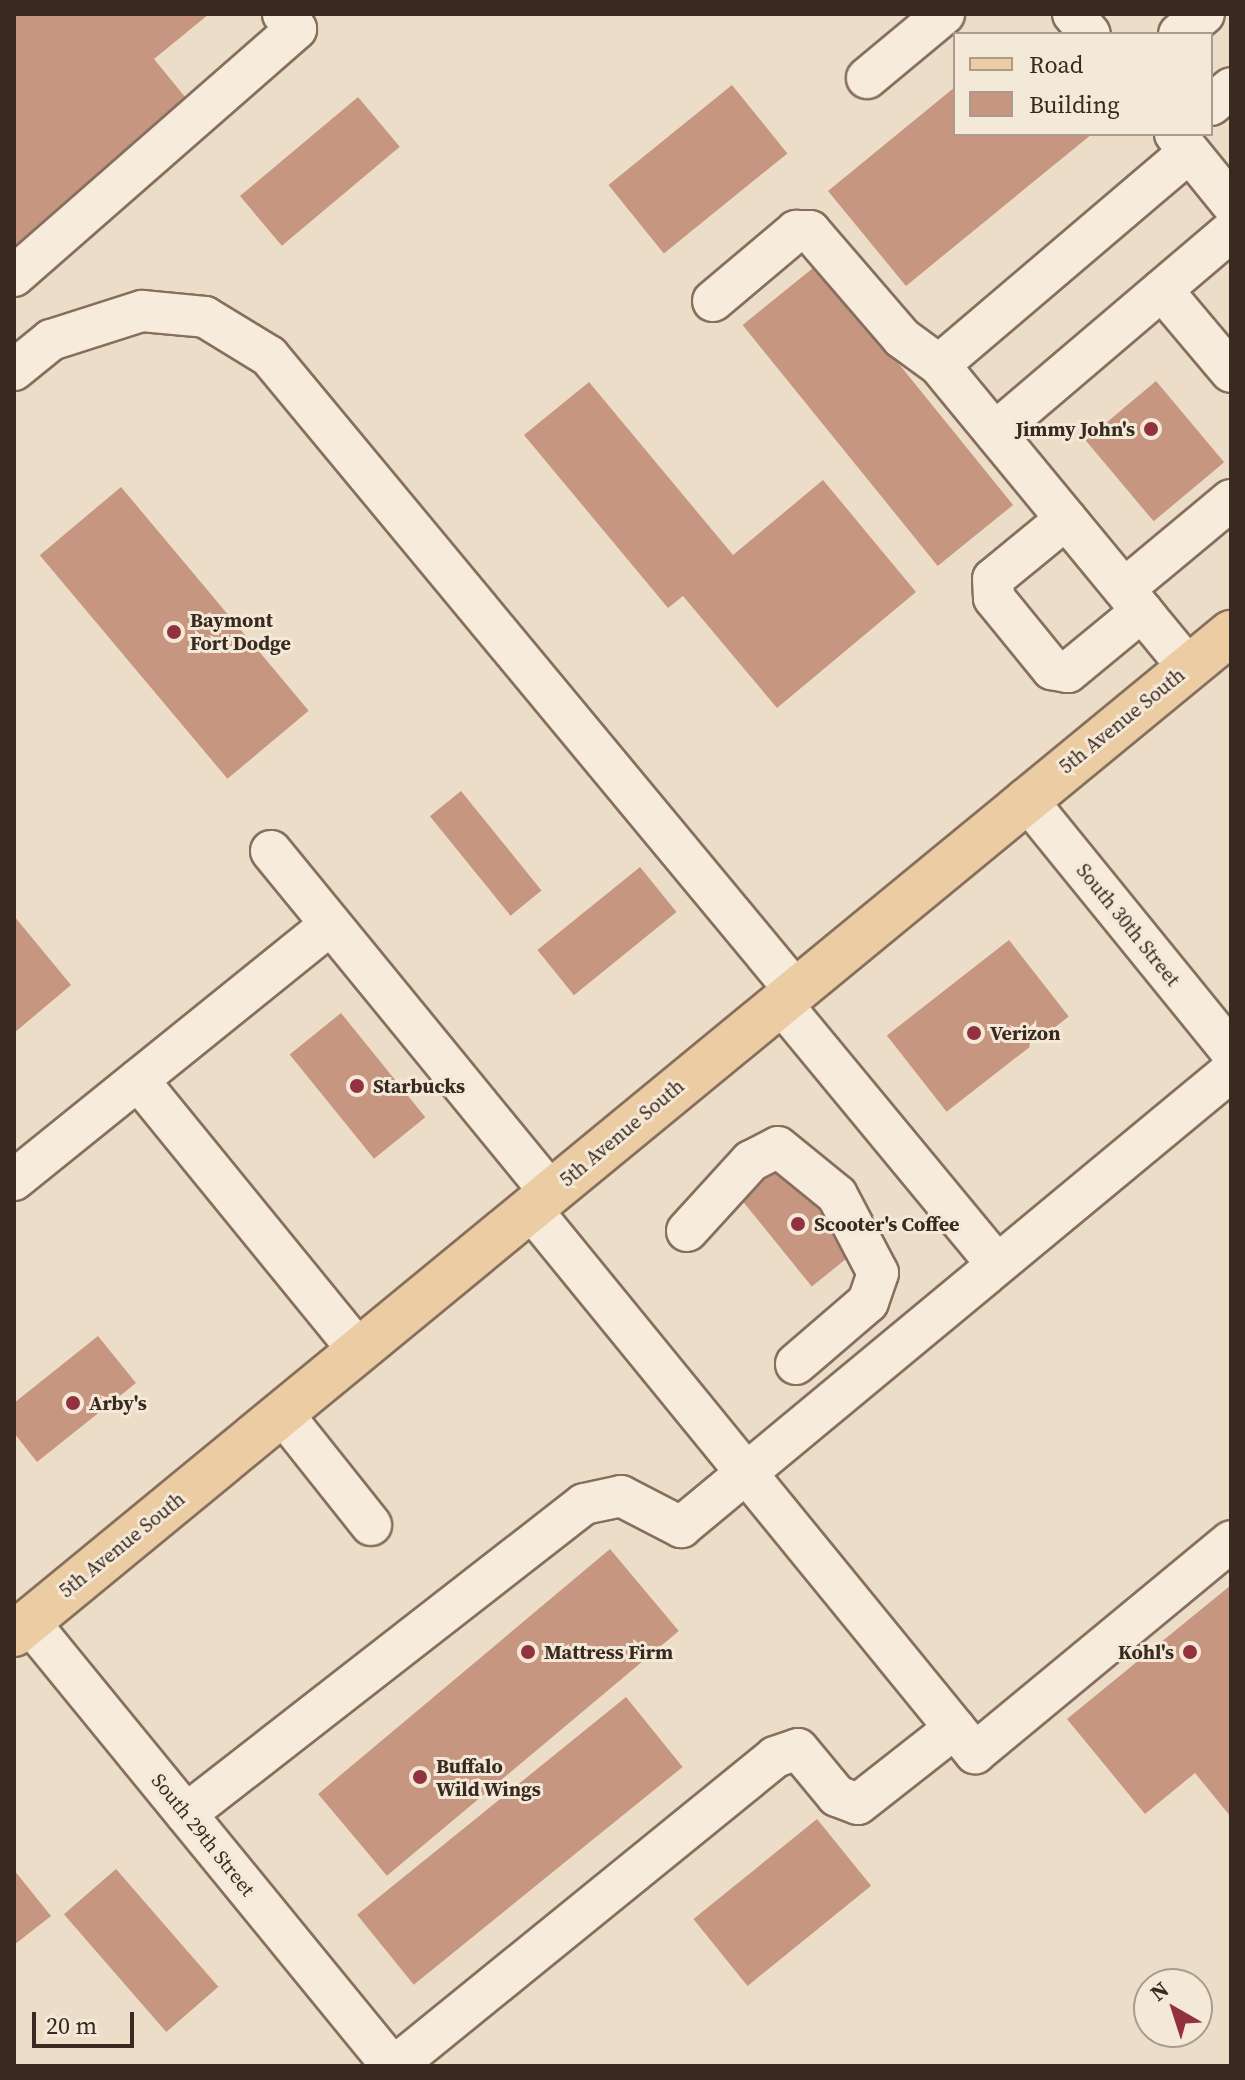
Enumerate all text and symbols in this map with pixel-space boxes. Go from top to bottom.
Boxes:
legend [953,32,1213,136]
text: Road [1029,48,1083,81]
text: Building [1029,88,1120,121]
place label: Jimmy John's [1015,417,1135,441]
marker: Jimmy John's [1142,420,1160,438]
place label: Baymont Fort Dodge [190,608,291,655]
marker: Baymont Fort Dodge [165,623,183,641]
street label: 5th Avenue South [1054,663,1190,779]
street label: South 30th Street [1071,859,1185,991]
place label: Verizon [990,1021,1060,1045]
marker: Verizon [965,1024,983,1042]
place label: Starbucks [373,1074,465,1098]
street label: 5th Avenue South [555,1074,689,1192]
marker: Starbucks [348,1077,366,1095]
place label: Scooter's Coffee [814,1212,960,1236]
marker: Scooter's Coffee [789,1215,807,1233]
place label: Arby's [89,1391,147,1415]
marker: Arby's [64,1394,82,1412]
street label: 5th Avenue South [54,1487,190,1603]
place label: Mattress Firm [544,1640,673,1664]
place label: Kohl's [1118,1640,1174,1664]
marker: Mattress Firm [519,1643,537,1661]
marker: Kohl's [1181,1643,1199,1661]
place label: Buffalo Wild Wings [436,1754,541,1801]
marker: Buffalo Wild Wings [411,1768,429,1786]
street label: South 29th Street [146,1769,260,1901]
north arrow [1133,1968,1213,2048]
text: N [1143,1974,1175,2008]
scale bar [36,1996,138,2046]
text: 20 m [46,2009,97,2042]

